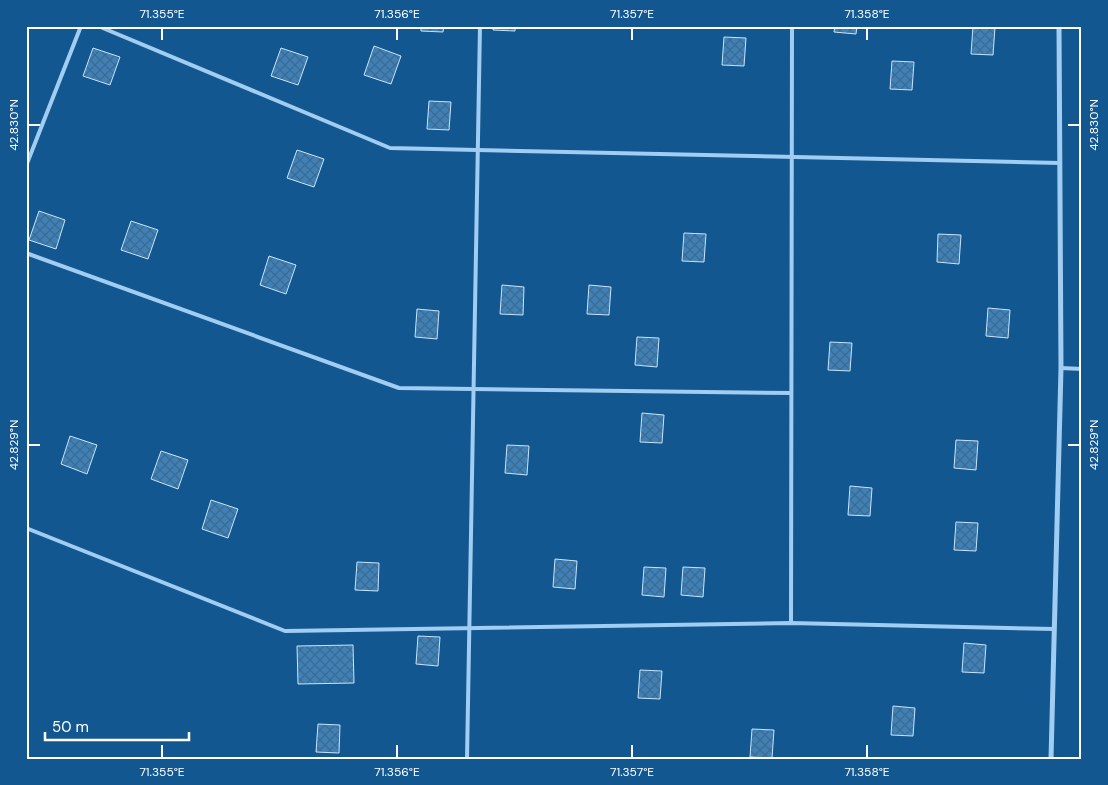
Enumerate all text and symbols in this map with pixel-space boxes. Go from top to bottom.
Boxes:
text: 71.355°E [139,6,185,22]
text: 71.356°E [374,6,420,22]
text: 71.357°E [610,6,654,22]
text: 71.358°E [844,6,890,22]
text: 42.830°N [6,99,22,151]
text: 42.830°N [1086,99,1102,151]
text: 42.829°N [6,420,22,470]
text: 42.829°N [1086,420,1102,470]
scale bar [45,710,189,742]
text: 50 m [52,717,89,737]
text: 71.355°E [139,764,185,780]
text: 71.356°E [374,764,420,780]
text: 71.357°E [610,764,654,780]
text: 71.358°E [844,764,890,780]

